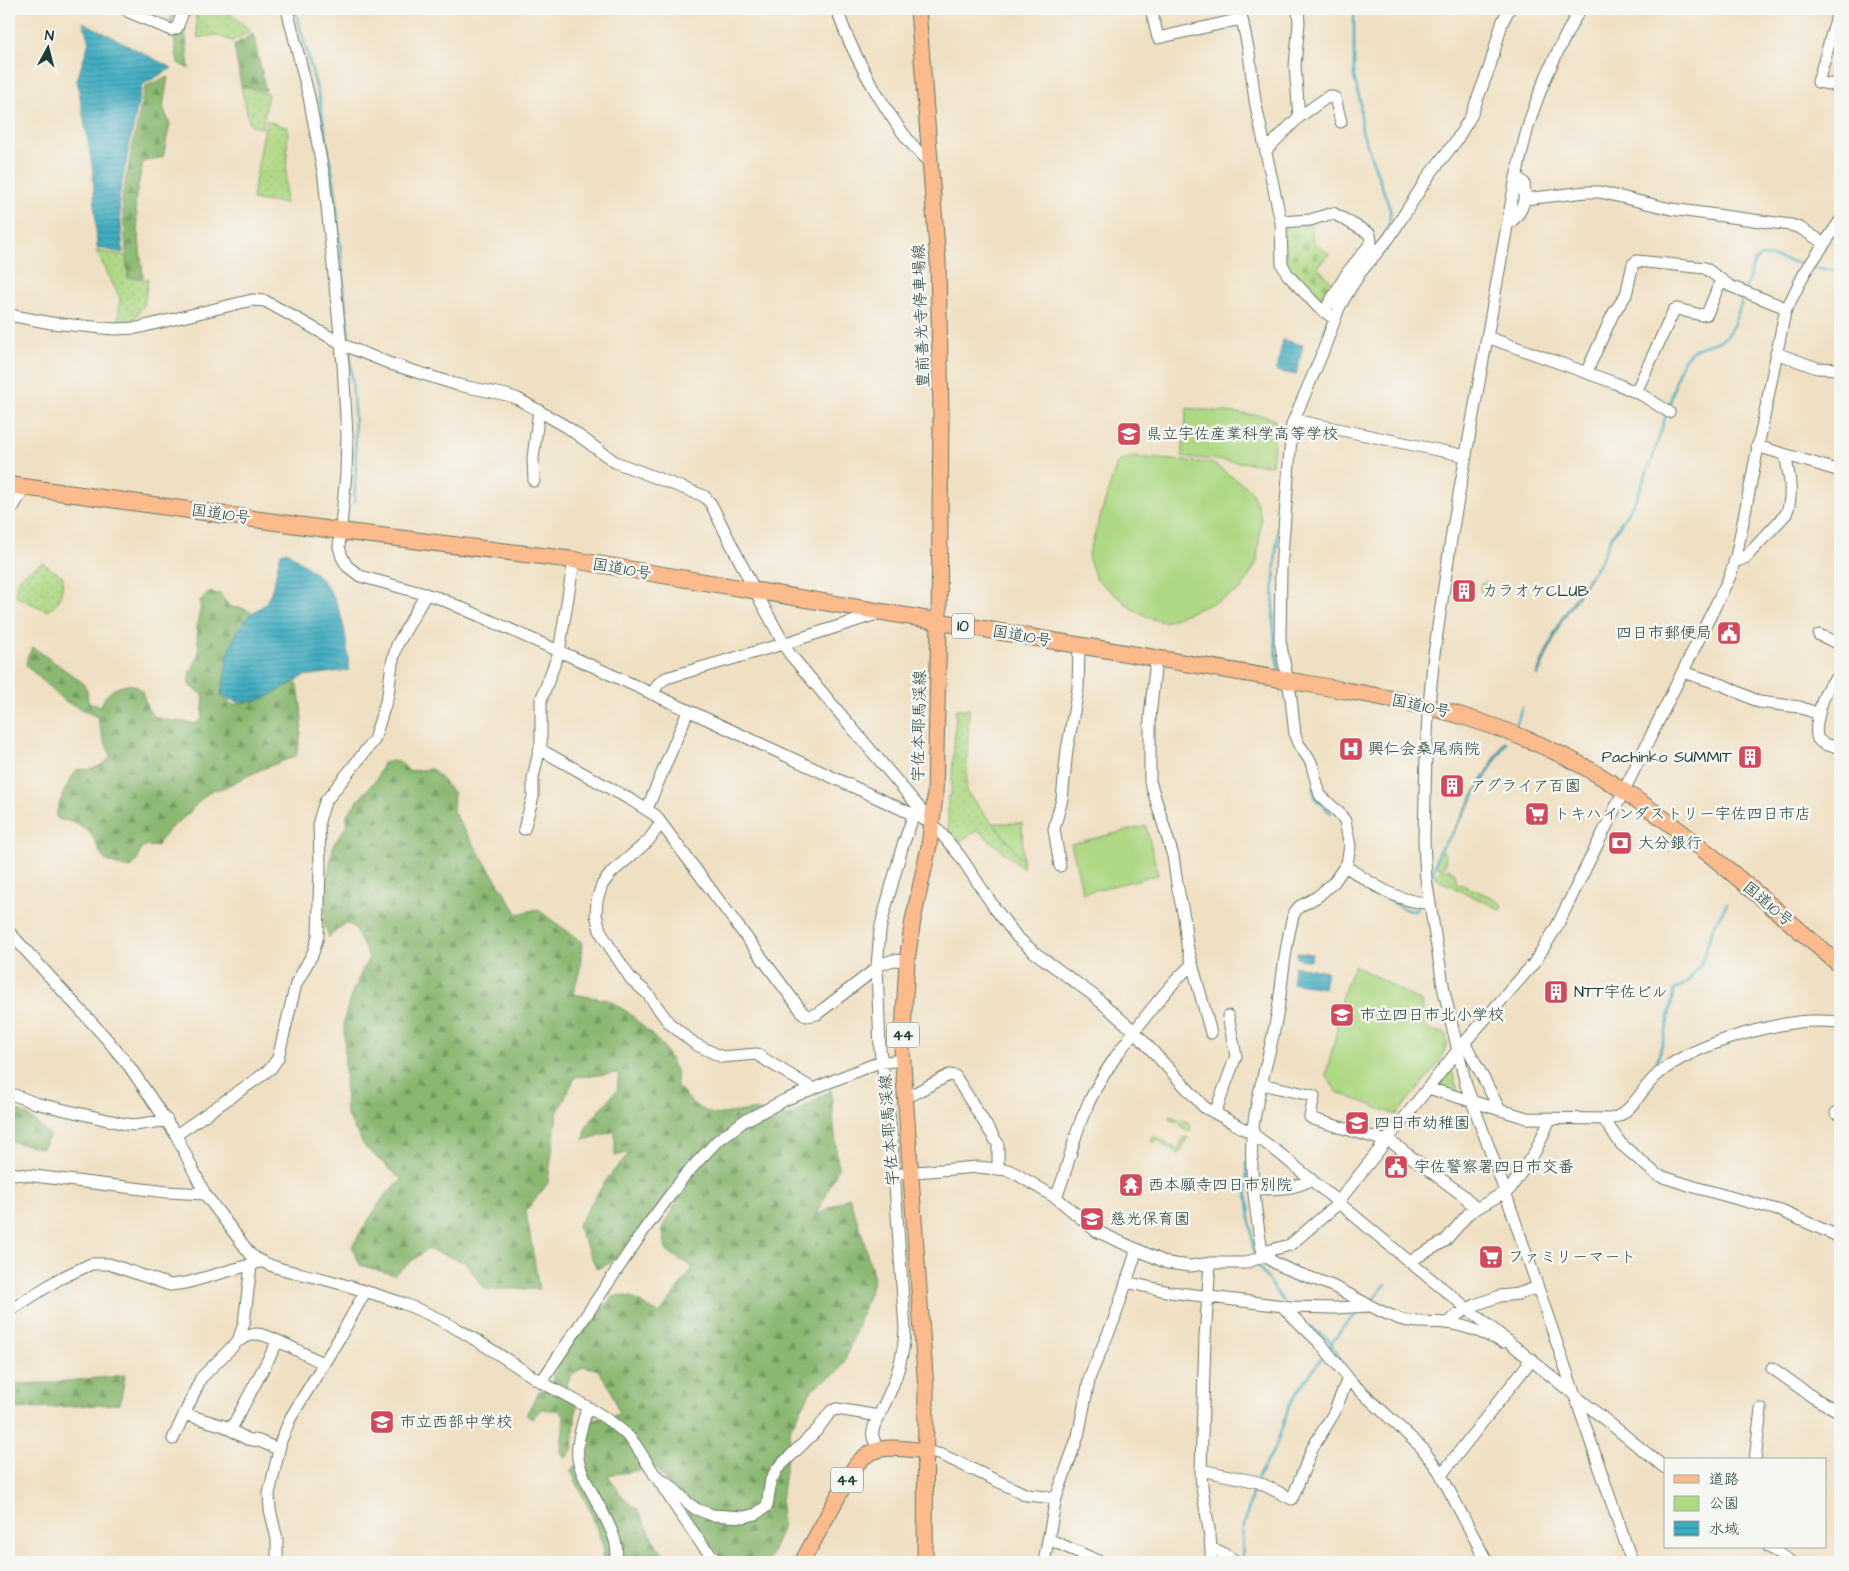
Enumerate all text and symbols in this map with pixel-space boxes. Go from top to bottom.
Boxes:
north arrow [22,22,72,72]
text: N [44,26,55,47]
street label: 豊前善光寺停車場線 [907,244,935,388]
school or university icon: 県立宇佐産業科学高等学校 [1116,421,1142,447]
place label: 県立宇佐産業科学高等学校 [1146,423,1338,445]
street label: 国道10号 [190,499,252,529]
street label: 国道10号 [590,553,654,585]
building icon: カラオケCLUB [1451,578,1477,604]
place label: カラオケCLUB [1482,580,1589,602]
road number: 10 [952,614,974,638]
street label: 国道10号 [990,620,1054,652]
public building icon: 四日市郵便局 [1716,620,1742,646]
place label: 四日市郵便局 [1616,622,1712,644]
street label: 宇佐本耶馬渓線 [907,670,931,782]
street label: 国道10号 [1389,689,1453,723]
hospital icon: 興仁会桑尾病院 [1338,736,1364,762]
place label: 興仁会桑尾病院 [1368,738,1480,760]
building icon: Pachinko SUMMIT [1737,744,1763,770]
place label: Pachinko SUMMIT [1602,746,1732,768]
building icon: アグライア百園 [1439,773,1465,799]
place label: アグライア百園 [1470,775,1581,797]
supermarket icon: トキハインダストリー宇佐四日市店 [1524,801,1550,827]
place label: トキハインダストリー宇佐四日市店 [1554,803,1811,825]
bank icon: 大分銀行 [1607,830,1633,856]
place label: 大分銀行 [1638,832,1702,854]
street label: 国道10号 [1738,876,1798,932]
building icon: NTT宇佐ビル [1543,979,1569,1005]
place label: NTT宇佐ビル [1574,981,1668,1003]
school or university icon: 市立四日市北小学校 [1329,1002,1355,1028]
place label: 市立四日市北小学校 [1360,1004,1504,1026]
road number: 44 [887,1022,919,1048]
street label: 宇佐本耶馬渓線 [874,1073,904,1187]
school or university icon: 四日市幼稚園 [1344,1110,1370,1136]
place label: 四日市幼稚園 [1374,1112,1470,1134]
public building icon: 宇佐警察署四日市交番 [1383,1154,1409,1180]
place label: 宇佐警察署四日市交番 [1414,1156,1574,1178]
temple icon: 西本願寺四日市別院 [1118,1172,1144,1198]
place label: 西本願寺四日市別院 [1148,1174,1292,1196]
school or university icon: 慈光保育園 [1079,1206,1105,1232]
place label: 慈光保育園 [1110,1208,1190,1230]
supermarket icon: ファミリーマート [1478,1244,1504,1270]
place label: ファミリーマート [1508,1246,1636,1268]
school or university icon: 市立西部中学校 [369,1409,395,1435]
place label: 市立西部中学校 [400,1411,512,1433]
legend [1664,1458,1826,1548]
road number: 44 [831,1468,863,1492]
text: 道路 [1709,1469,1739,1490]
text: 公園 [1709,1493,1739,1514]
text: 水域 [1709,1519,1739,1540]

